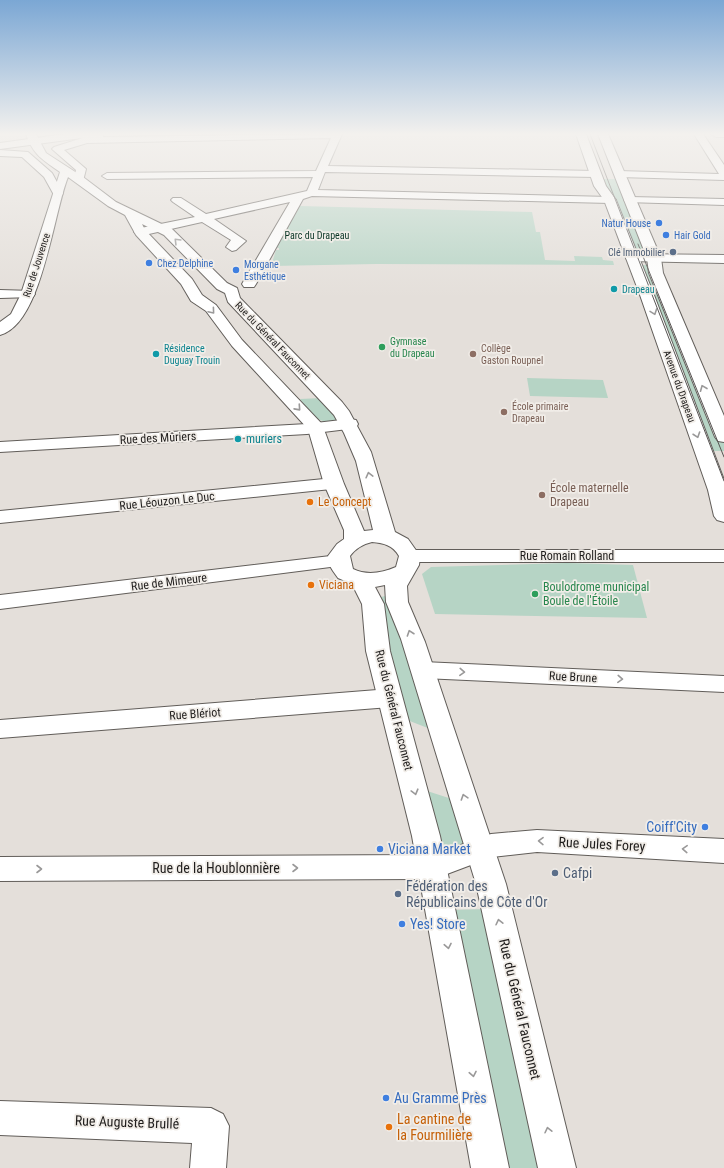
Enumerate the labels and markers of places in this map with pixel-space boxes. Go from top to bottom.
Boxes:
place label: Natur House [602,218,651,229]
marker: Natur House [654,218,664,228]
marker: Hair Gold [661,230,671,240]
place label: Hair Gold [674,230,711,241]
place label: Clé Immobilier [608,247,665,258]
marker: Clé Immobilier [668,247,678,257]
marker: Chez Delphine [144,258,154,268]
place label: Chez Delphine [157,258,213,269]
place label: Morgane Esthétique [244,259,286,282]
marker: Morgane Esthétique [231,265,241,275]
marker: Drapeau [609,284,619,294]
place label: Drapeau [622,284,655,295]
place label: Gymnase du Drapeau [390,336,435,359]
marker: Gymnase du Drapeau [377,342,387,352]
place label: Résidence Duguay Trouin [164,343,220,366]
place label: Collège Gaston Roupnel [481,343,543,366]
marker: Résidence Duguay Trouin [151,349,161,359]
marker: Collège Gaston Roupnel [468,349,478,359]
place label: École primaire Drapeau [512,400,569,424]
marker: École primaire Drapeau [499,407,509,417]
place label: muriers [246,432,282,446]
marker: muriers [233,434,243,444]
place label: École maternelle Drapeau [550,480,629,509]
marker: École maternelle Drapeau [537,490,547,500]
place label: Le Concept [318,495,372,509]
marker: Le Concept [305,497,315,507]
place label: Viciana [319,578,354,592]
marker: Viciana [306,580,316,590]
place label: Boulodrome municipal Boule de l'Étoile [543,580,649,608]
marker: Boulodrome municipal Boule de l'Étoile [530,589,540,599]
place label: Coiff'City [646,819,697,835]
marker: Coiff'City [700,822,710,832]
place label: Viciana Market [388,841,471,857]
marker: Viciana Market [375,844,385,854]
place label: Cafpi [563,865,592,881]
marker: Cafpi [550,868,560,878]
place label: Fédération des Républicains de Côte d'Or [406,878,547,910]
marker: Fédération des Républicains de Côte d'Or [393,889,403,899]
place label: Yes! Store [410,916,466,932]
marker: Yes! Store [397,919,407,929]
place label: Au Gramme Près [394,1090,487,1106]
marker: Au Gramme Près [381,1093,391,1103]
place label: La cantine de la Fourmilière [397,1111,473,1143]
marker: La cantine de la Fourmilière [384,1122,394,1132]

